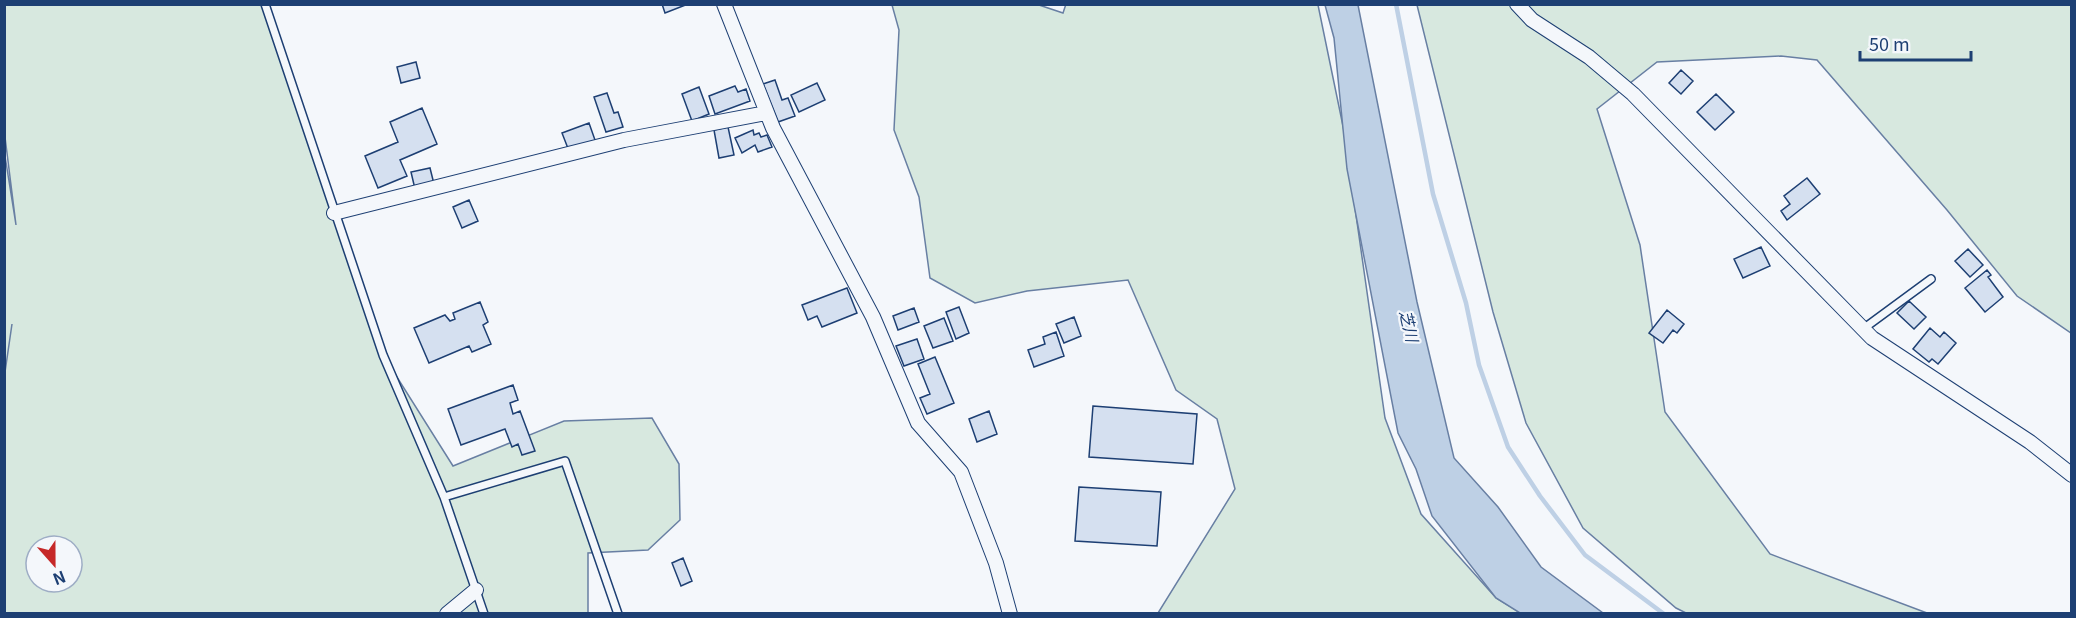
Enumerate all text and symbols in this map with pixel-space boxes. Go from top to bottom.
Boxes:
scale bar [1860,24,1971,62]
text: 50 m [1869,30,1910,56]
water label: 芝川 [1395,307,1426,346]
north arrow [24,534,84,594]
text: N [50,566,70,592]

